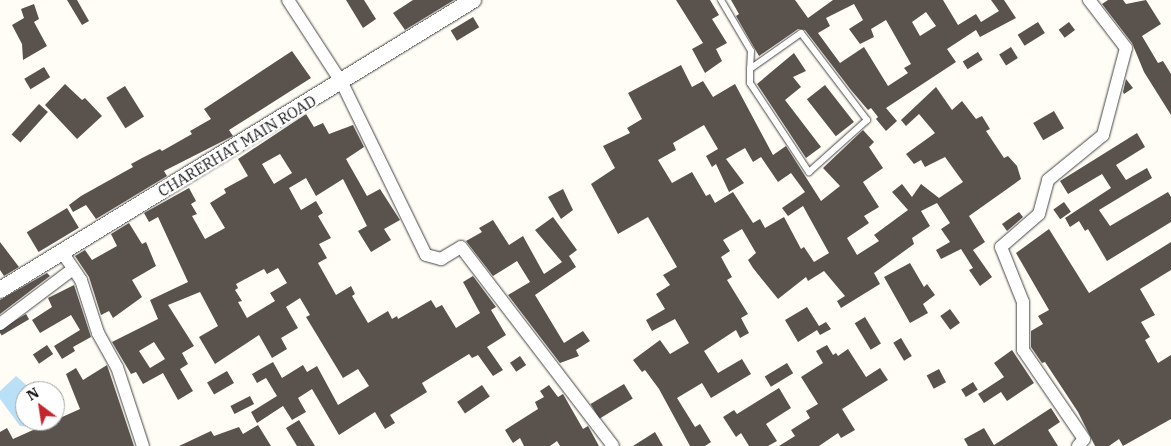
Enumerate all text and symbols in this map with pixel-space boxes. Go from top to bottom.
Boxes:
street label: CHARERHAT MAIN ROAD [155,92,319,200]
north arrow [15,381,65,431]
text: N [23,383,42,405]

